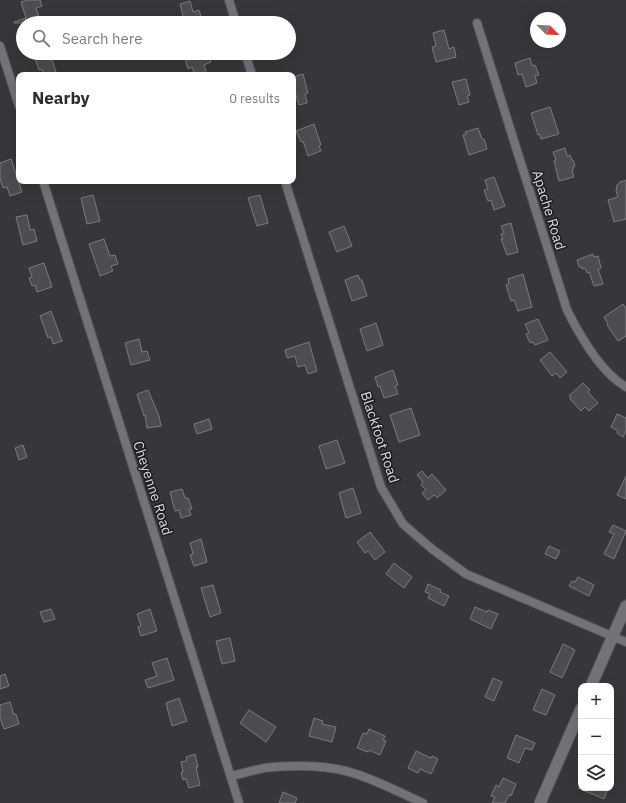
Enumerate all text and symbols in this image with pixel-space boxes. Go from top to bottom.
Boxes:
north arrow [530,12,566,48]
search box [16,16,296,60]
icon: search [30,27,52,49]
text: Search here [62,29,142,48]
text: Nearby [32,87,90,109]
text: 0 results [229,90,280,107]
street label: Apache Road [528,168,570,252]
street label: Blackfoot Road [357,389,403,485]
street label: Cheyenne Road [129,439,177,537]
map controls [578,683,614,791]
button: + [578,683,614,719]
button: − [578,719,614,755]
button: layers [578,755,614,791]

